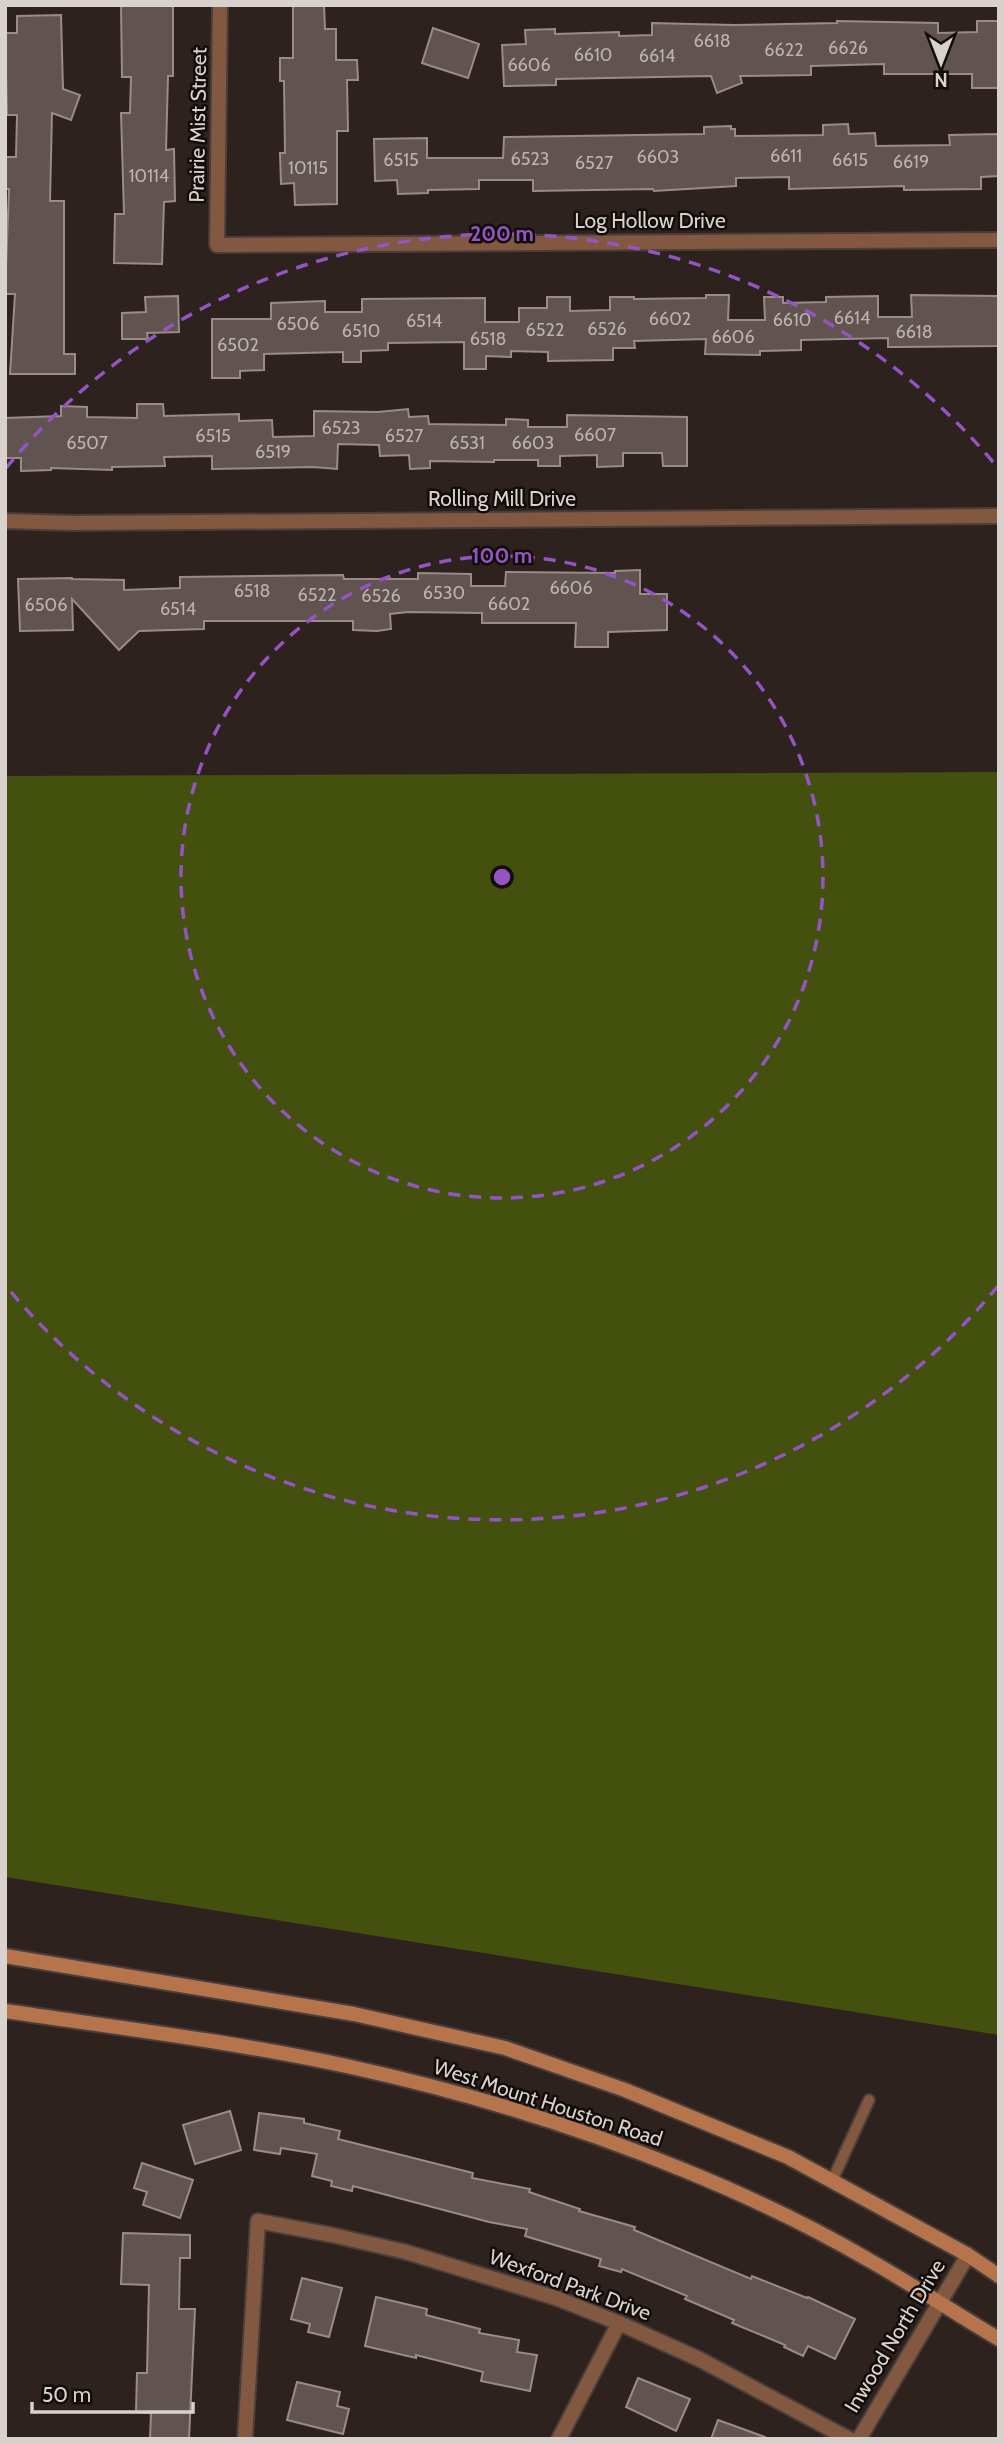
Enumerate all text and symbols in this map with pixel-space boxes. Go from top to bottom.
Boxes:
north arrow [906,28,976,98]
house number: 6618 [693,30,731,52]
house number: 6626 [828,37,868,59]
house number: 6622 [764,39,804,61]
house number: 6610 [574,44,612,66]
house number: 6614 [639,45,675,67]
street label: Prairie Mist Street [184,47,211,203]
house number: 6606 [507,54,551,76]
text: N [934,68,948,91]
house number: 6611 [770,145,802,167]
house number: 6603 [637,146,679,168]
house number: 6523 [510,148,550,170]
house number: 6515 [383,149,419,171]
house number: 6615 [832,149,868,171]
house number: 6619 [893,151,929,173]
house number: 6527 [575,152,613,174]
house number: 10115 [288,157,328,179]
house number: 10114 [129,165,169,187]
street label: Log Hollow Drive [574,208,726,233]
text: 200 m [470,221,534,246]
house number: 6614 [834,307,870,329]
house number: 6602 [649,308,691,330]
house number: 6610 [773,309,811,331]
house number: 6514 [406,310,442,332]
house number: 6506 [277,313,319,335]
house number: 6526 [587,318,627,340]
house number: 6522 [526,319,564,341]
house number: 6510 [342,320,380,342]
house number: 6618 [895,321,933,343]
house number: 6606 [711,326,755,348]
house number: 6518 [470,328,506,350]
house number: 6502 [217,334,259,356]
house number: 6523 [321,417,361,439]
house number: 6607 [574,424,616,446]
house number: 6515 [195,425,231,447]
house number: 6527 [385,425,423,447]
house number: 6507 [66,432,108,454]
house number: 6531 [449,432,485,454]
house number: 6603 [512,432,554,454]
house number: 6519 [255,441,291,463]
street label: Rolling Mill Drive [428,486,576,511]
text: 100 m [472,543,532,568]
house number: 6606 [549,577,593,599]
house number: 6518 [234,580,270,602]
house number: 6530 [423,582,465,604]
house number: 6522 [298,584,336,606]
house number: 6526 [361,585,401,607]
house number: 6602 [488,593,530,615]
house number: 6506 [25,594,67,616]
house number: 6514 [160,598,196,620]
centre of rings [490,865,514,889]
street label: West Mount Houston Road [430,2054,666,2151]
street label: Wexford Park Drive [486,2244,655,2325]
street label: Inwood North Drive [839,2254,950,2417]
scale bar [32,2370,192,2414]
text: 50 m [42,2382,91,2407]

